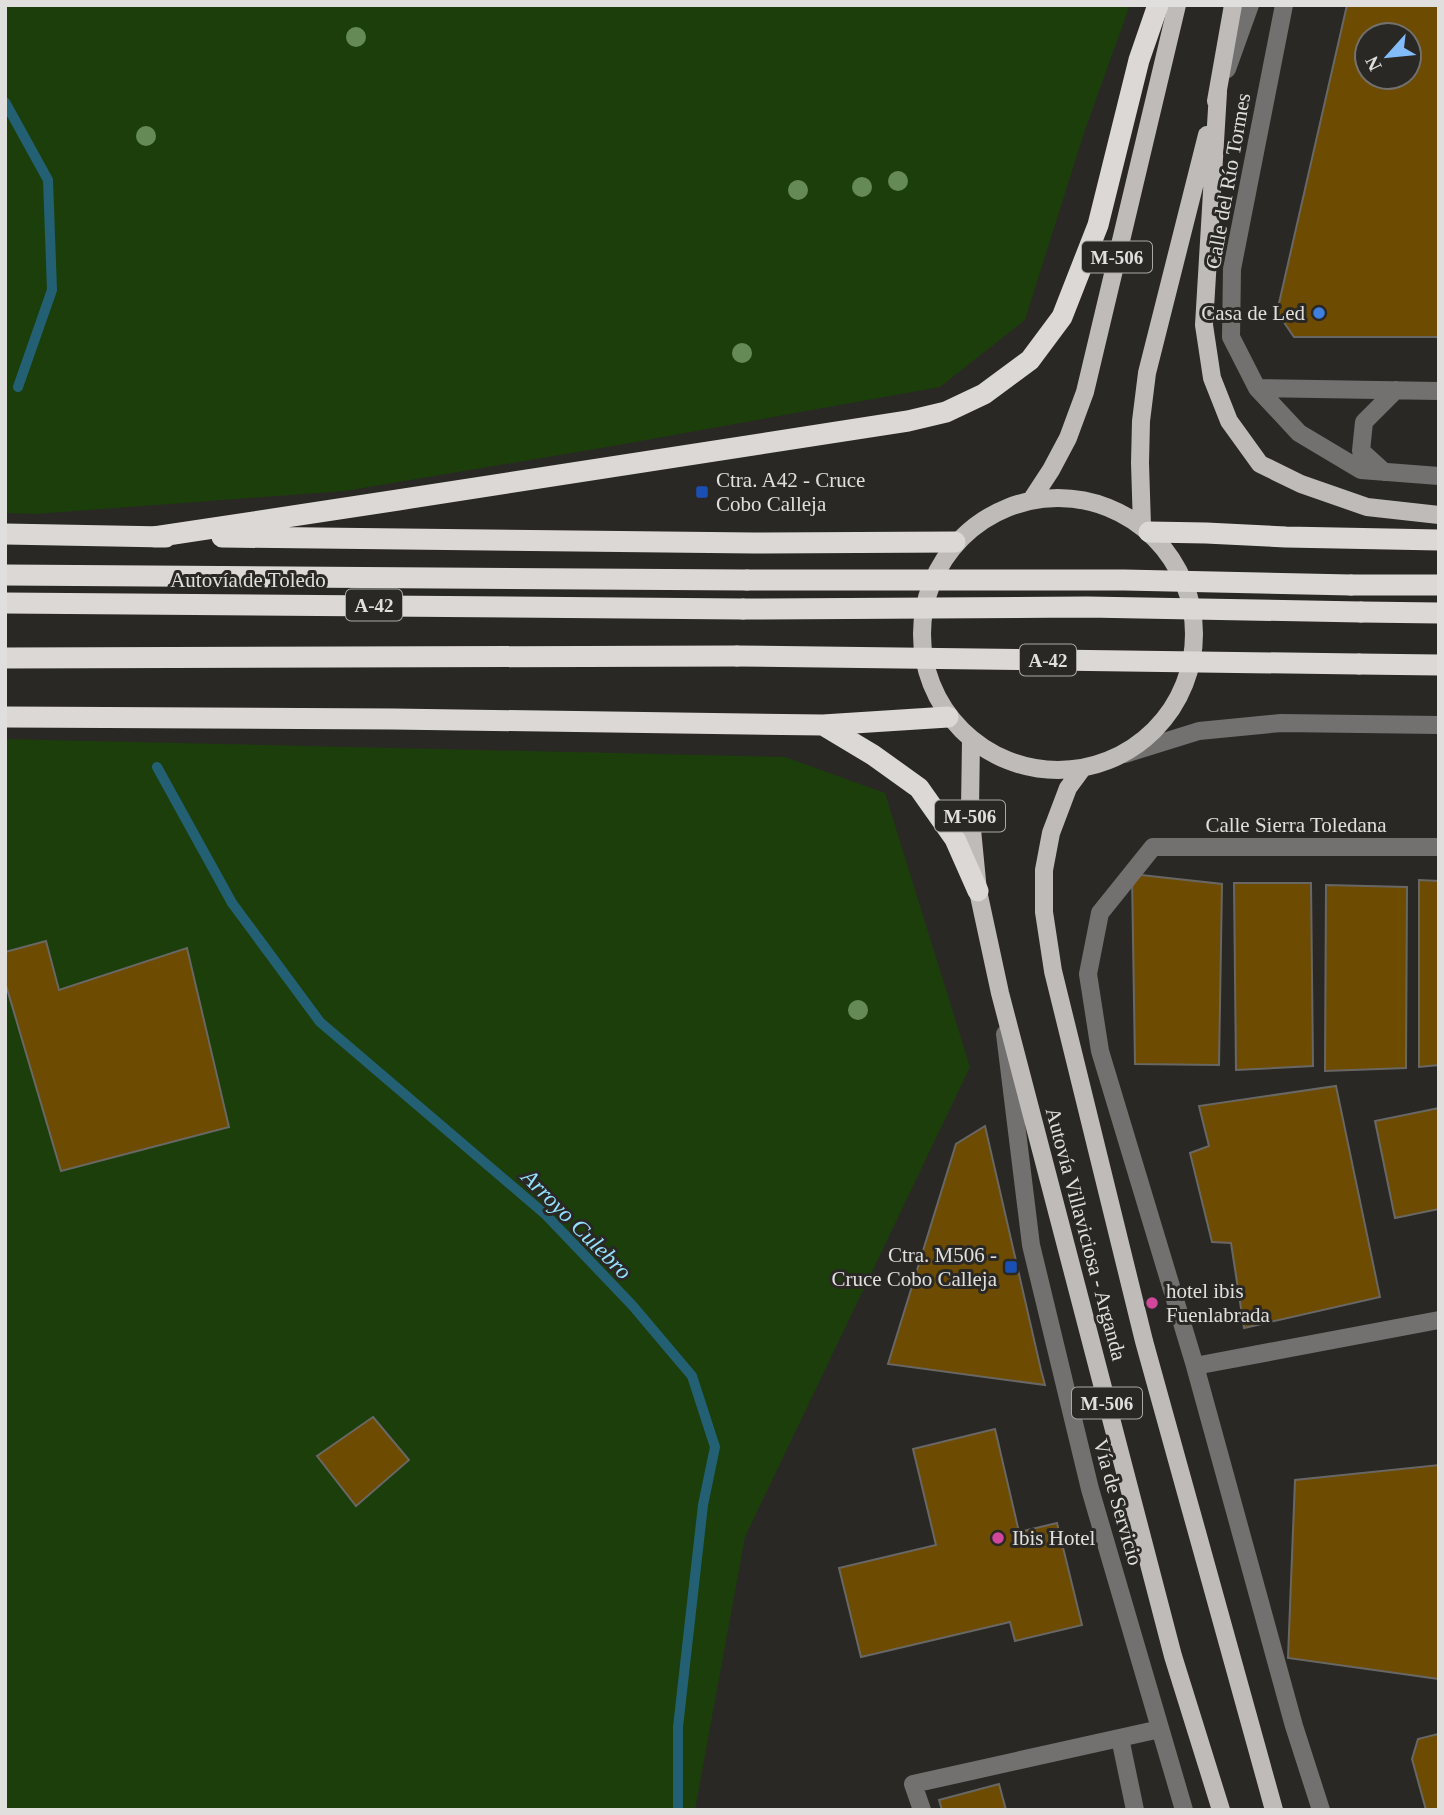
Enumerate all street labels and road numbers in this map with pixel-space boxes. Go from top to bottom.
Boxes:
street label: Calle del Río Tormes [1201,91,1255,271]
road number: M-506 [1082,242,1152,272]
street label: Autovía de Toledo [170,568,326,592]
road number: A-42 [346,590,402,620]
road number: A-42 [1020,645,1076,676]
road number: M-506 [935,800,1005,832]
street label: Calle Sierra Toledana [1205,813,1387,837]
street label: Autovía Villaviciosa - Arganda [1041,1105,1132,1364]
road number: M-506 [1072,1387,1142,1418]
street label: Vía de Servicio [1088,1436,1148,1568]

